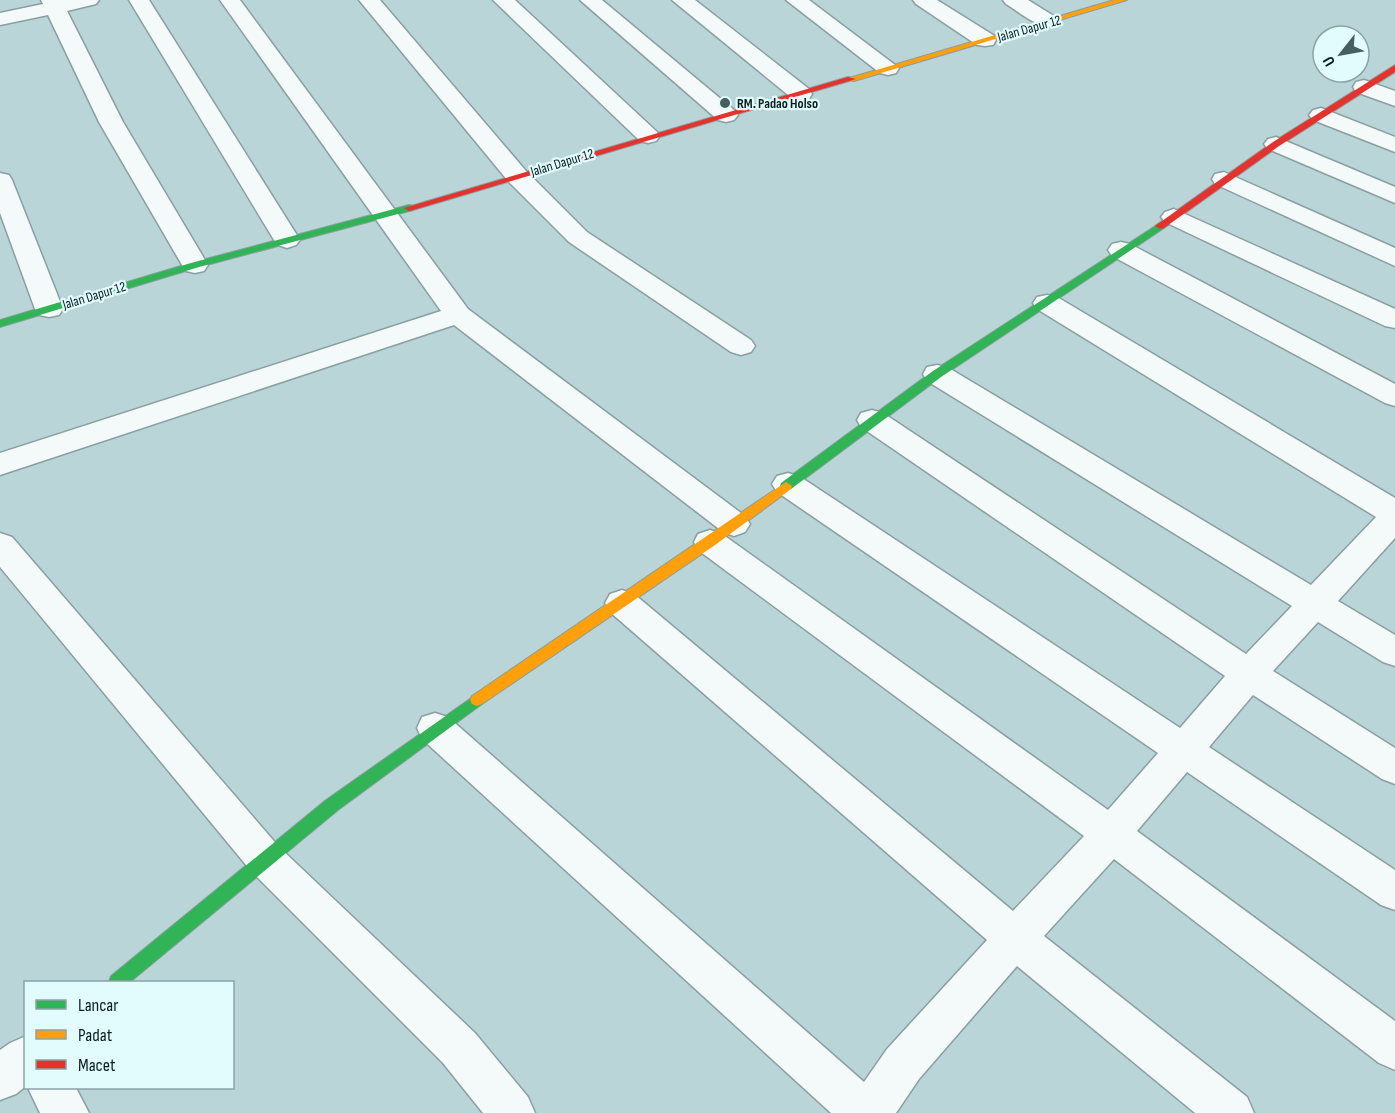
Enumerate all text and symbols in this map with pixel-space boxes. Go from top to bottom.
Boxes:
street label: Jalan Dapur 12 [994,11,1063,46]
north arrow [1311,24,1371,84]
text: U [1319,52,1340,69]
place label: RM. Padao Holso [737,95,818,112]
marker: RM. Padao Holso [718,96,732,110]
street label: Jalan Dapur 12 [527,145,596,180]
street label: Jalan Dapur 12 [59,278,128,313]
legend [24,981,234,1089]
text: Lancar [78,995,118,1016]
text: Padat [78,1025,113,1046]
text: Macet [78,1055,116,1076]

